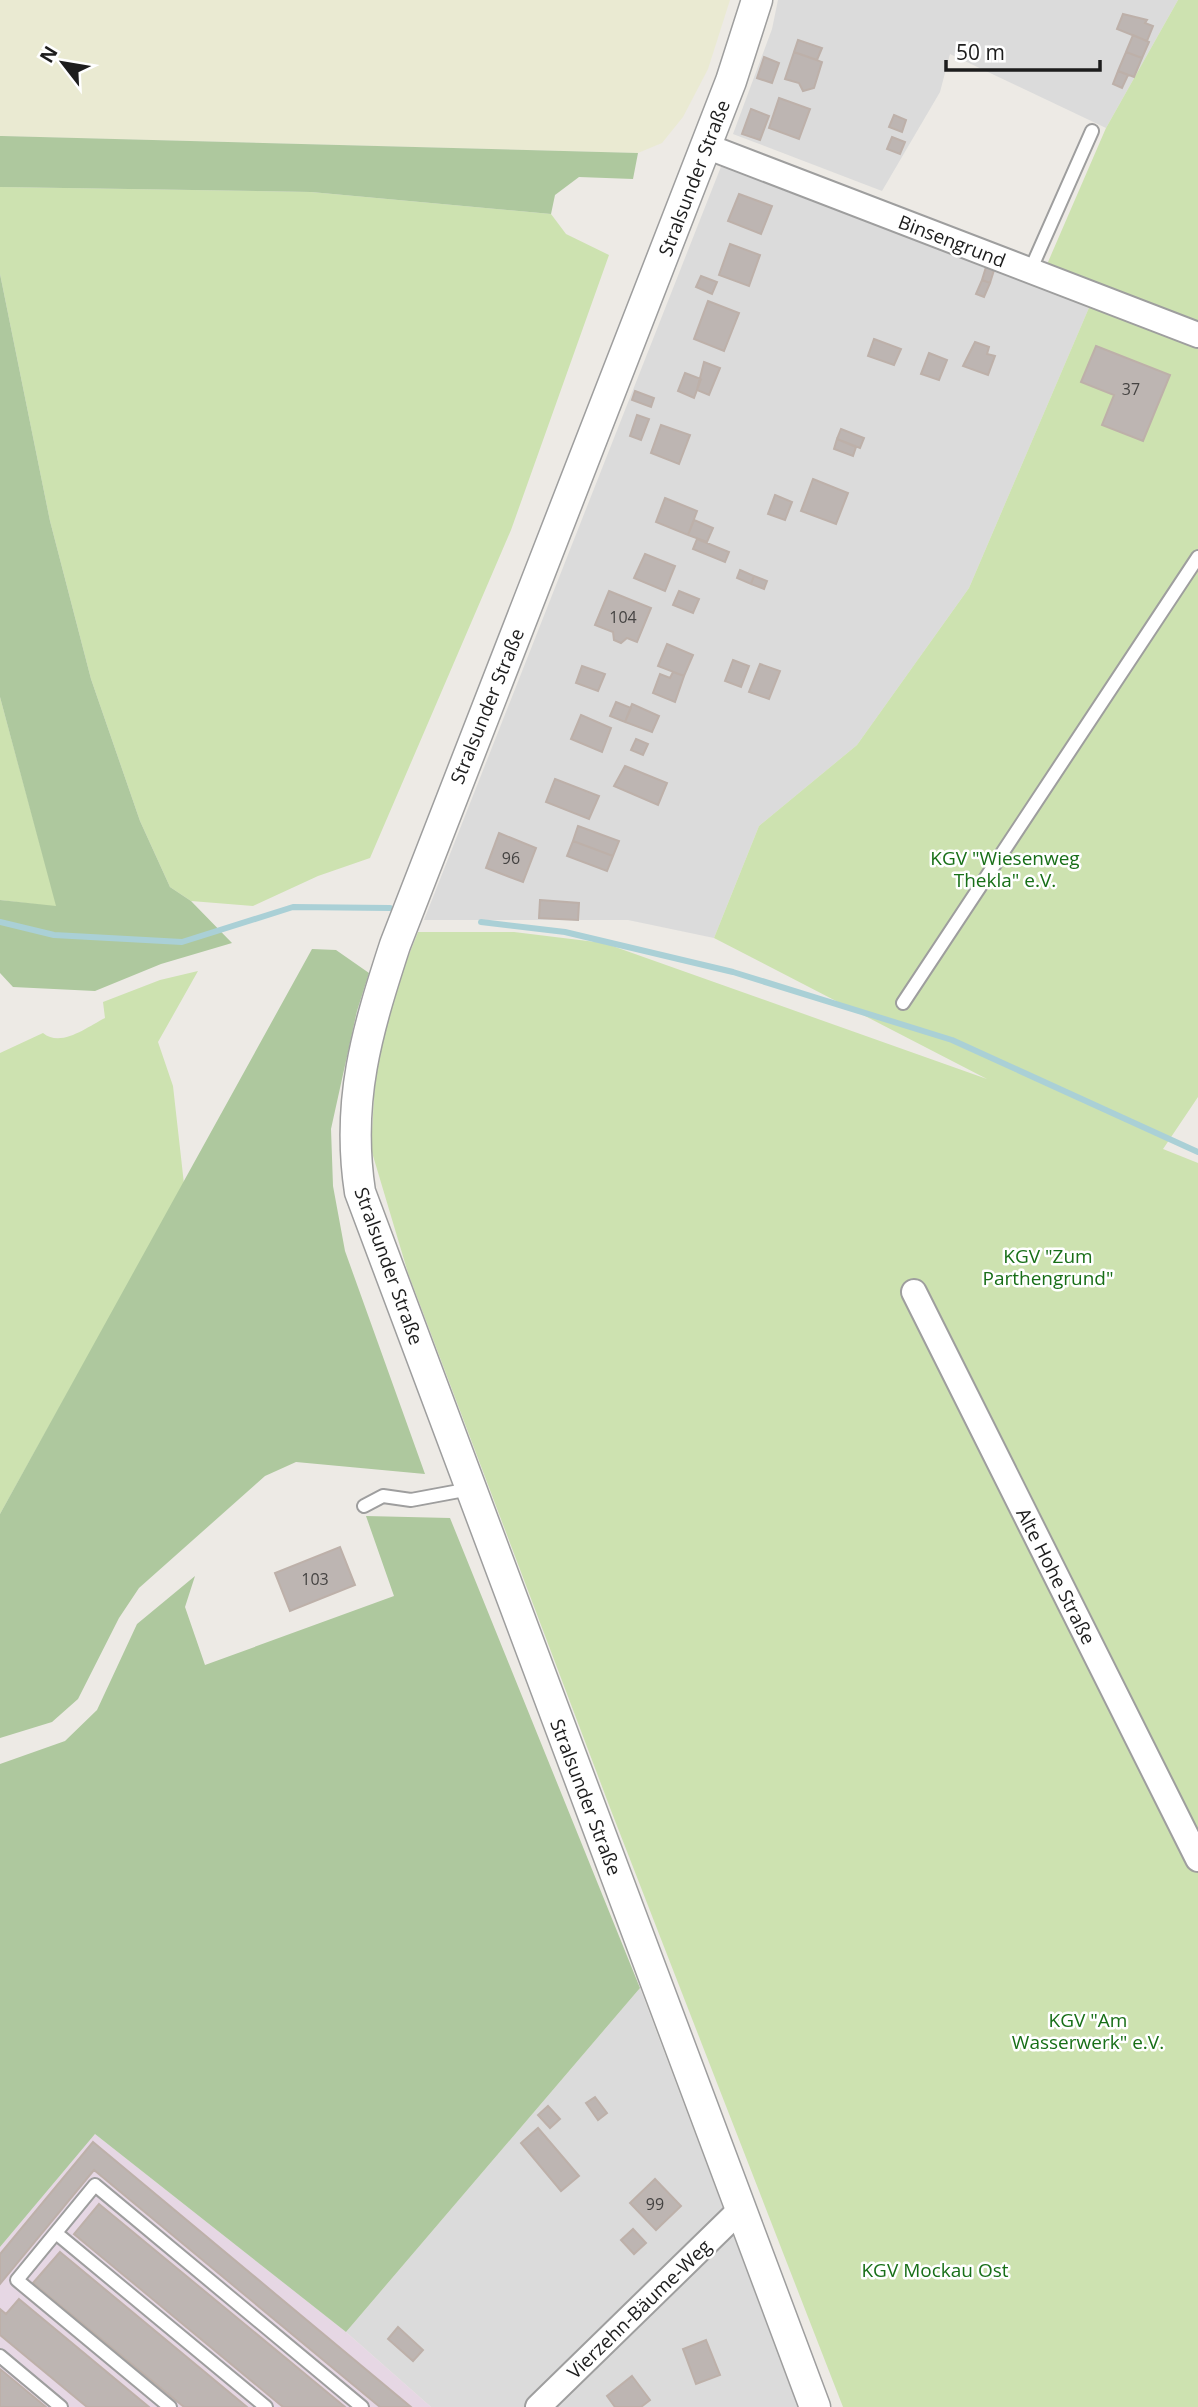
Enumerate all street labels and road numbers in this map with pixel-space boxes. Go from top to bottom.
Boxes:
street label: Stralsunder Straße [652,96,736,260]
street label: Binsengrund [895,209,1009,273]
street label: Stralsunder Straße [444,624,530,788]
street label: Stralsunder Straße [348,1184,430,1348]
street label: Alte Hohe Straße [1010,1503,1102,1649]
street label: Stralsunder Straße [544,1715,628,1879]
street label: Vierzehn-Bäume-Weg [561,2233,717,2385]

